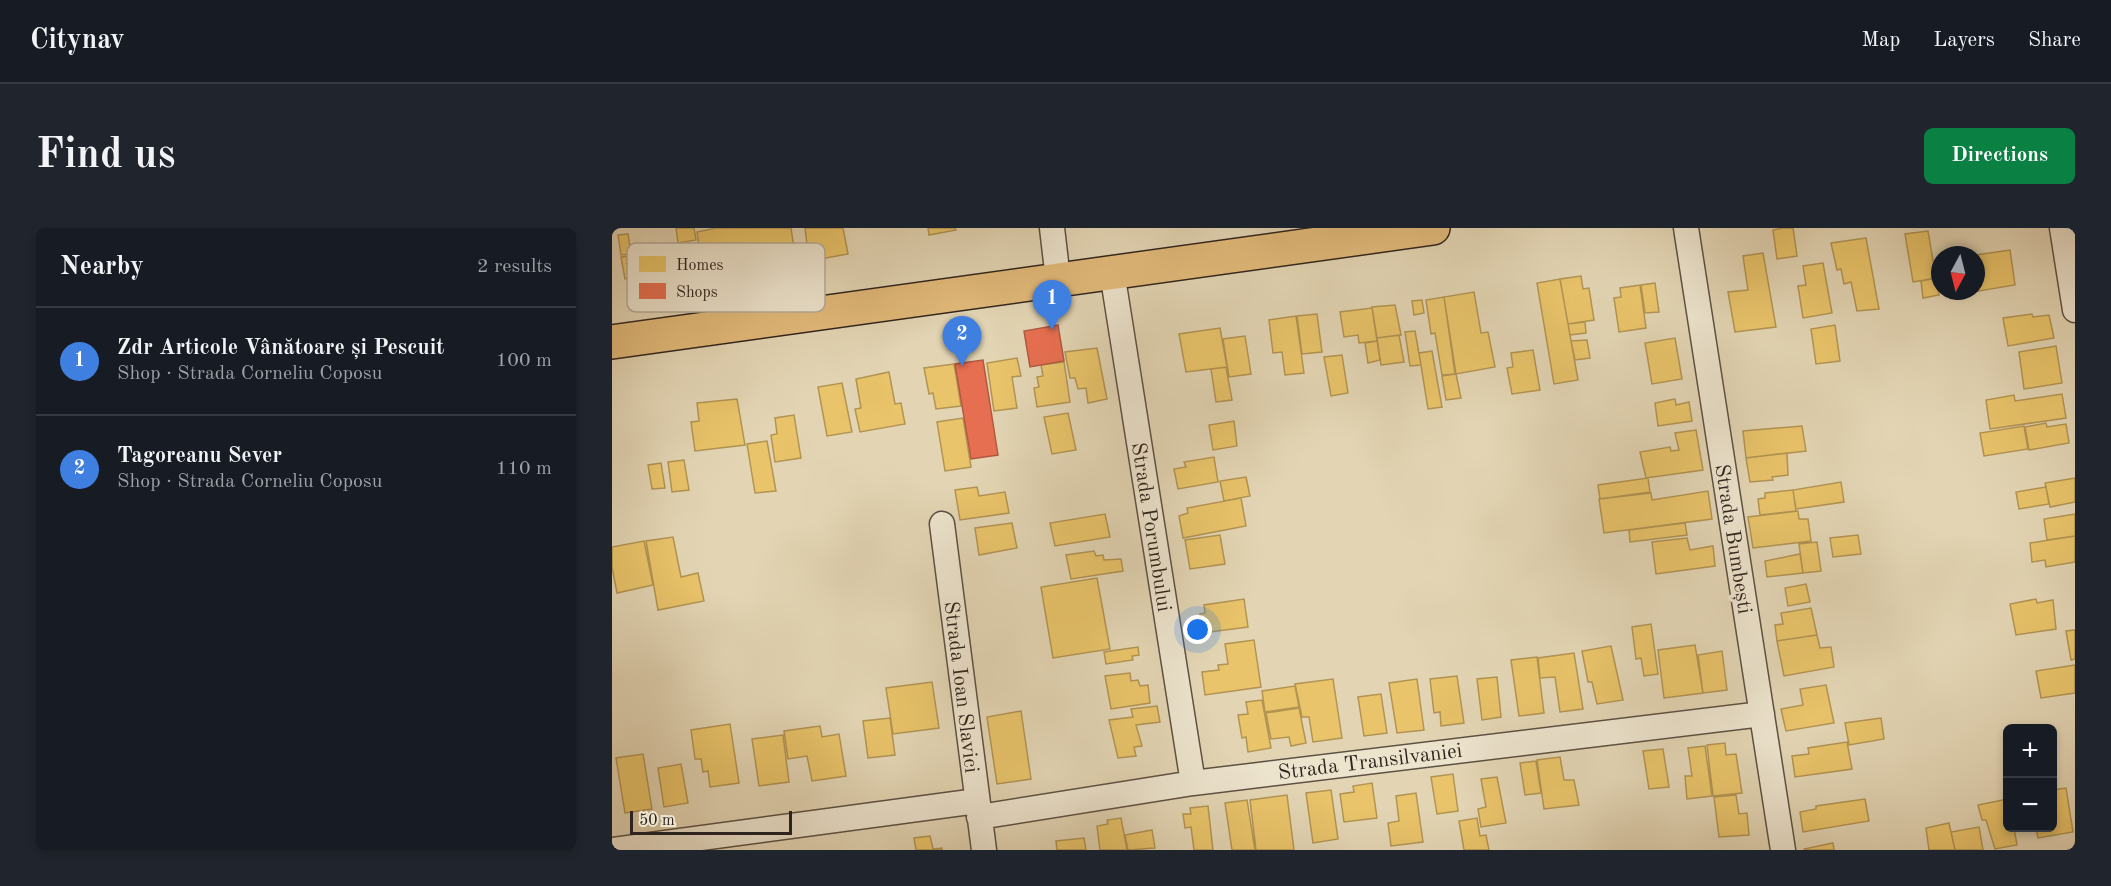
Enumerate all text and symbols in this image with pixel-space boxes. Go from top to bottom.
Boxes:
text: Citynav [30,27,125,55]
text: Map [1861,30,1900,51]
text: Layers [1933,30,1995,51]
text: Share [2028,30,2081,51]
button: Directions [1924,128,2075,184]
text: Find us [36,135,175,177]
legend [627,243,825,312]
north arrow [1931,246,1985,300]
text: Nearby [60,254,144,280]
text: 2 results [477,257,552,277]
text: Homes [676,258,724,274]
pin: 1 [1032,280,1072,330]
text: Shops [676,285,718,301]
pin: 2 [942,316,982,366]
text: Zdr Articole Vânătoare și Pescuit [117,337,444,359]
text: 1 [74,351,85,371]
text: 100 m [496,351,552,371]
text: Shop · Strada Corneliu Coposu [117,364,382,384]
street label: Strada Porumbului [1127,441,1174,613]
text: Tagoreanu Sever [117,445,282,467]
text: 2 [74,459,85,479]
text: 110 m [496,459,552,479]
street label: Strada Bumbești [1709,463,1755,616]
text: Shop · Strada Corneliu Coposu [117,472,382,492]
street label: Strada Ioan Slavici [940,600,981,774]
your location [1183,615,1212,644]
map controls [2003,724,2057,832]
button: + [2003,724,2057,778]
street label: Strada Transilvaniei [1277,741,1464,784]
button: − [2003,778,2057,832]
scale bar [630,808,792,836]
text: 50 m [639,813,675,829]

